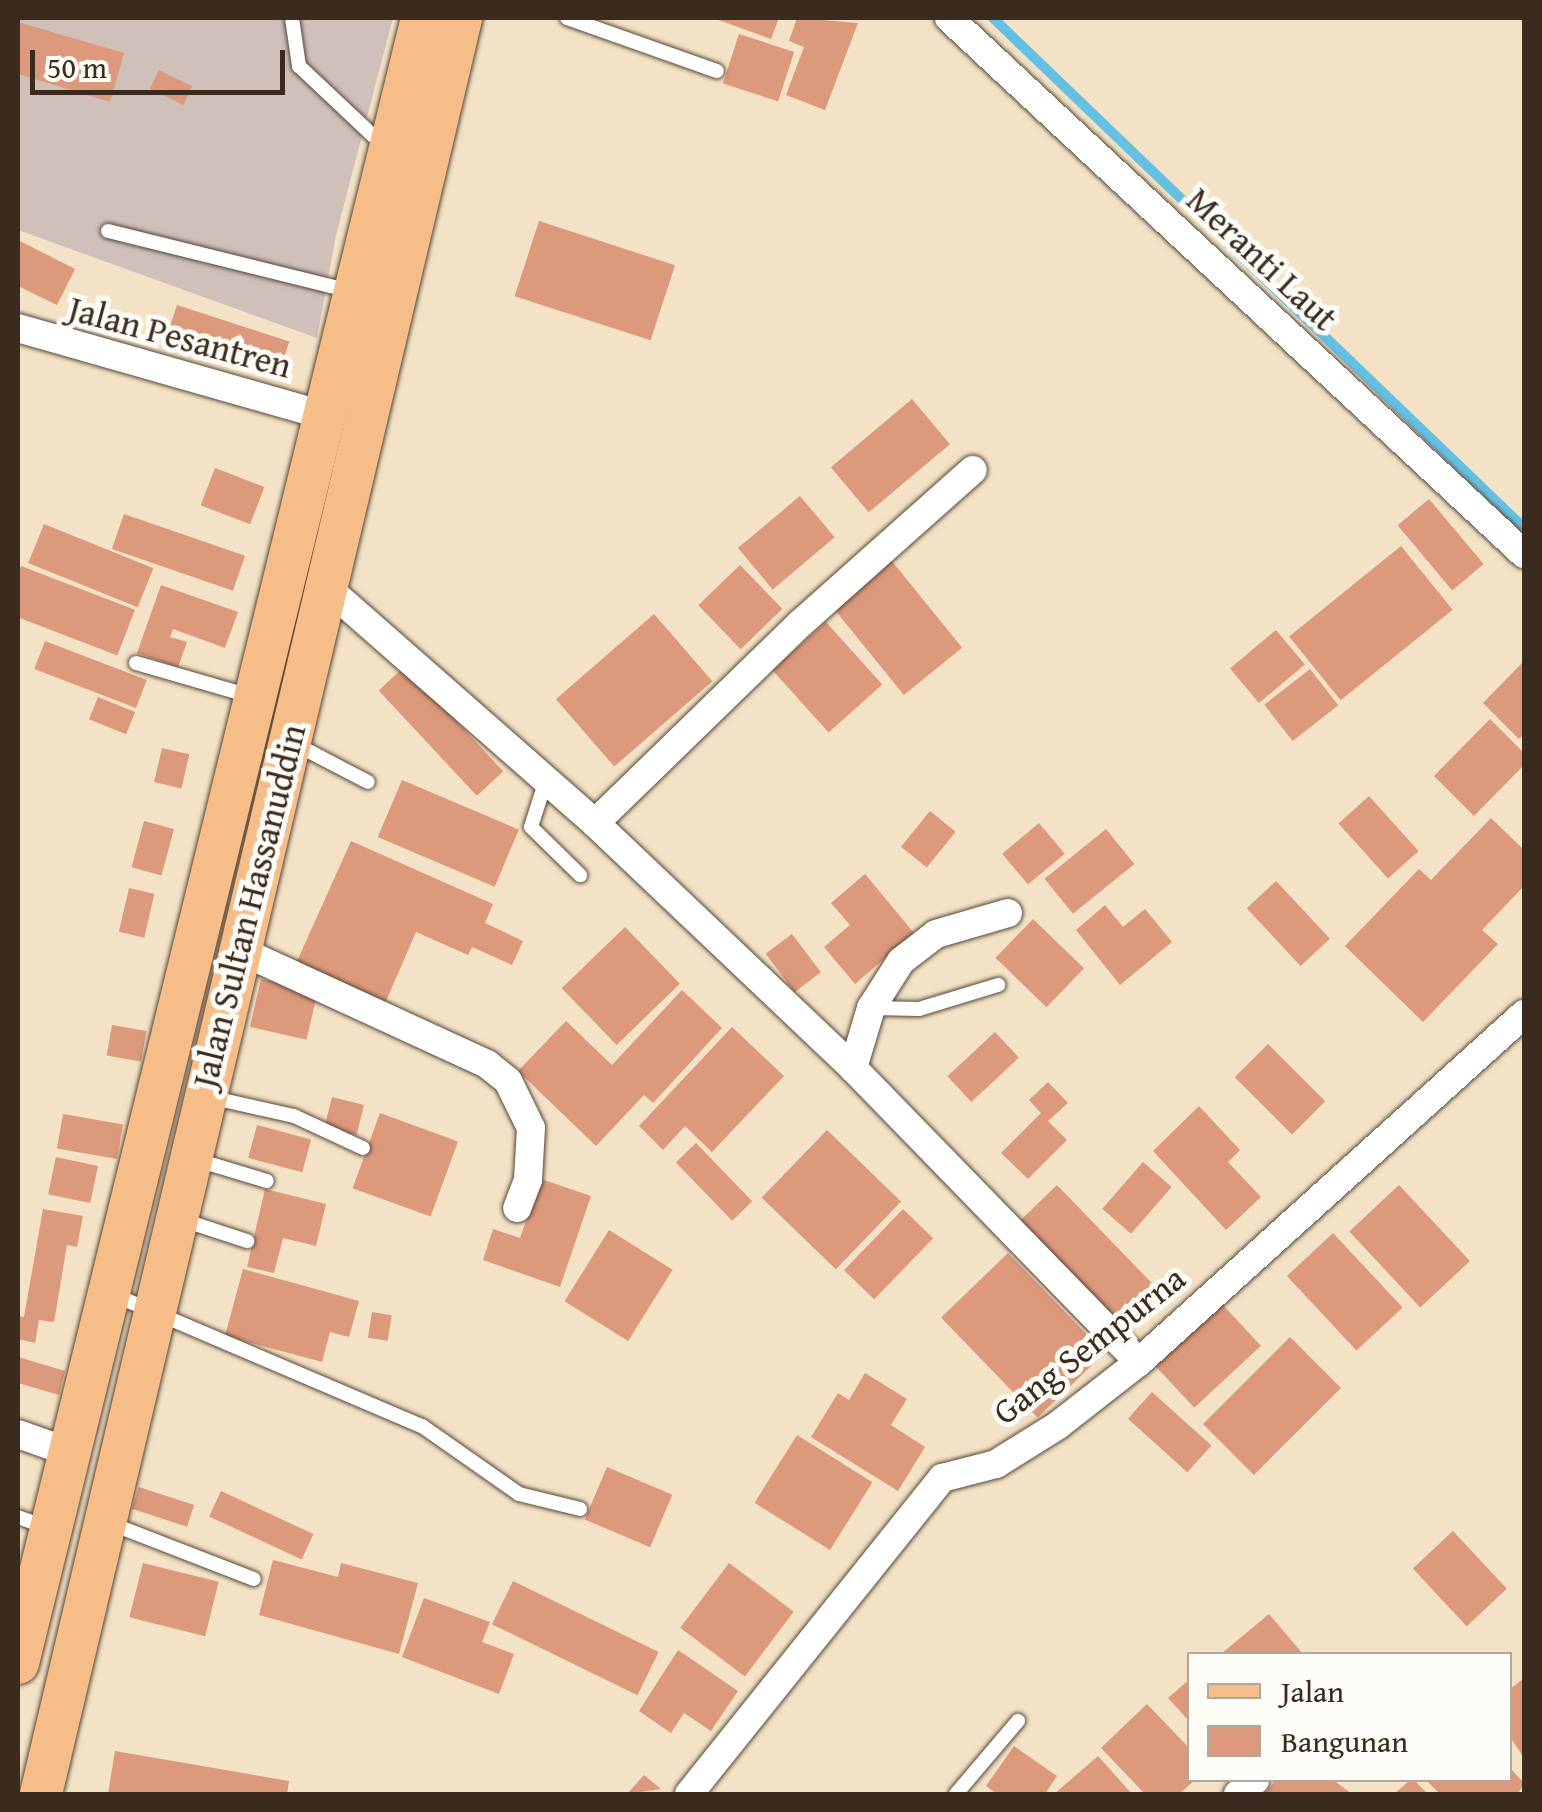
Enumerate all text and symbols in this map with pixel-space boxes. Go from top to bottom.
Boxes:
scale bar [35,30,290,92]
text: 50 m [47,45,107,89]
street label: Meranti Laut [1178,179,1346,339]
street label: Jalan Pesantren [64,287,296,387]
street label: Jalan Sultan Hassanuddin [184,720,314,1092]
street label: Gang Sempurna [984,1257,1194,1433]
legend [1187,1652,1512,1782]
text: Jalan [1281,1669,1344,1713]
text: Bangunan [1281,1719,1408,1763]

